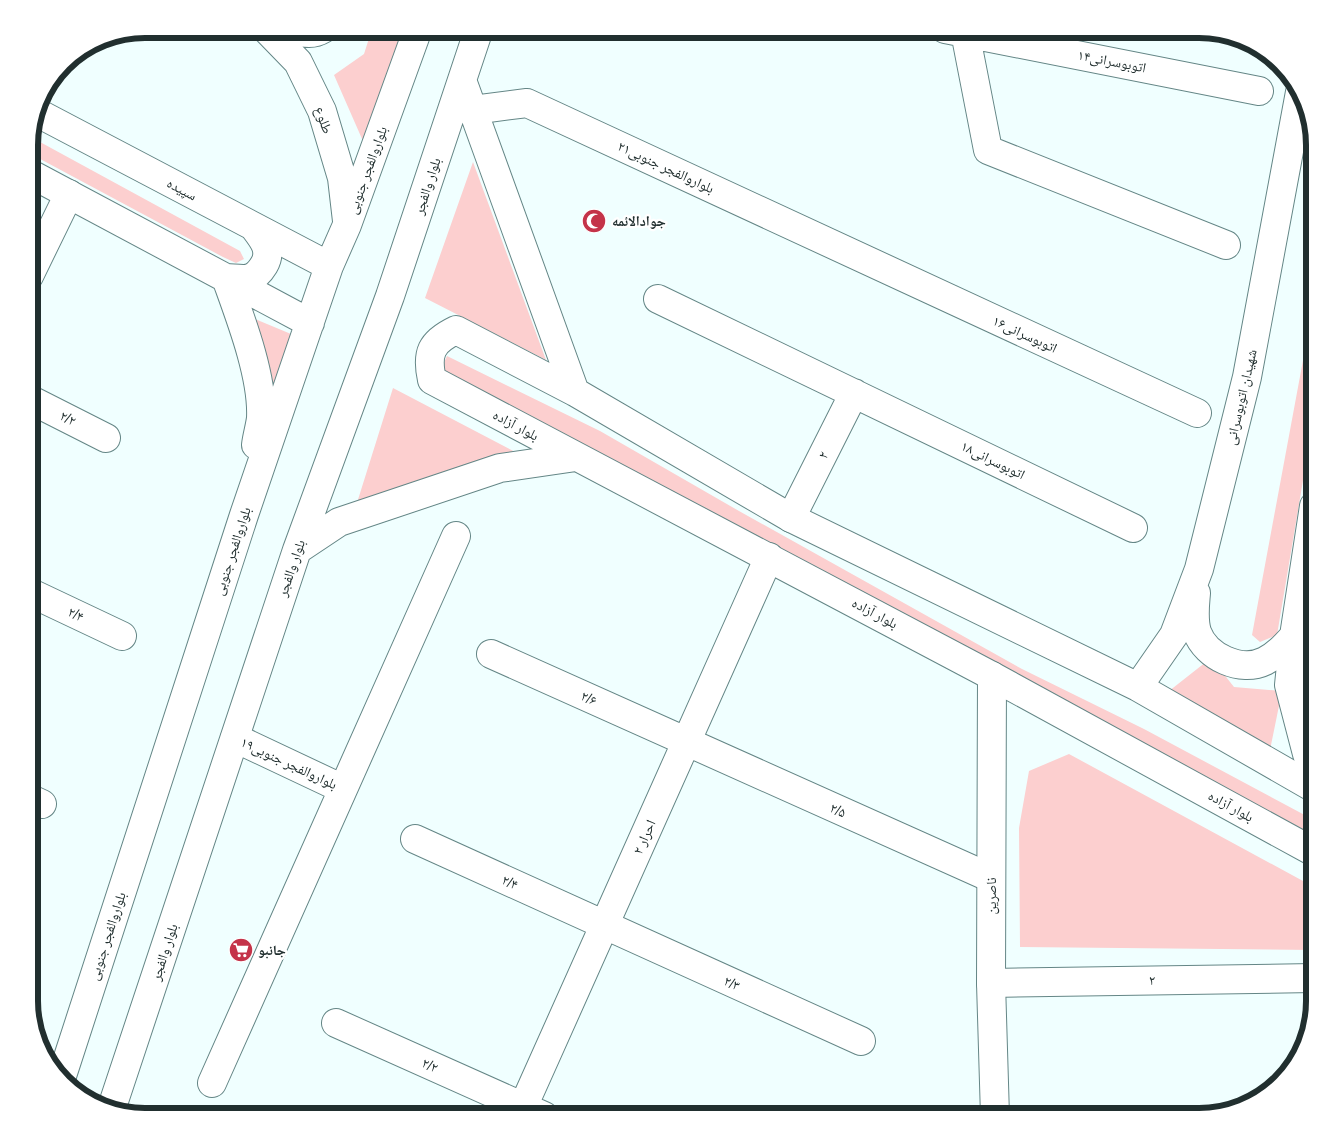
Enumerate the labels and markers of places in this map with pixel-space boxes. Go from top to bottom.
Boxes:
mosque icon: جوادالائمه [581,208,607,234]
place label: جوادالائمه [612,212,666,230]
supermarket icon: جانبو [228,937,254,963]
place label: جانبو [258,941,286,959]

